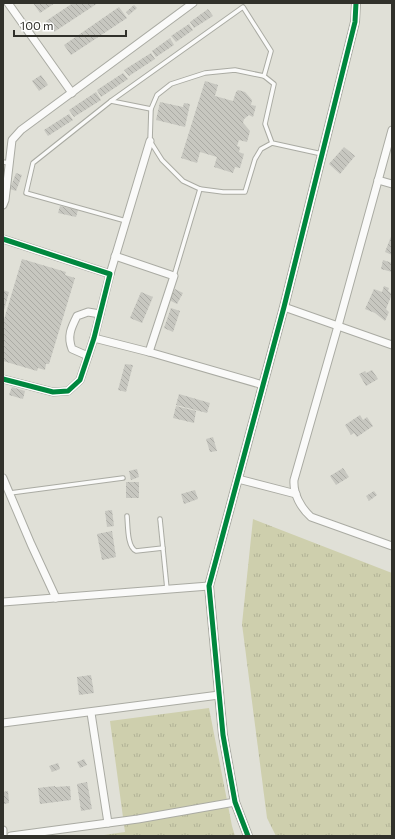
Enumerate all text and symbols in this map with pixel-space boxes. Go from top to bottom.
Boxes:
scale bar [14,12,126,38]
text: 100 m [20,18,54,32]

